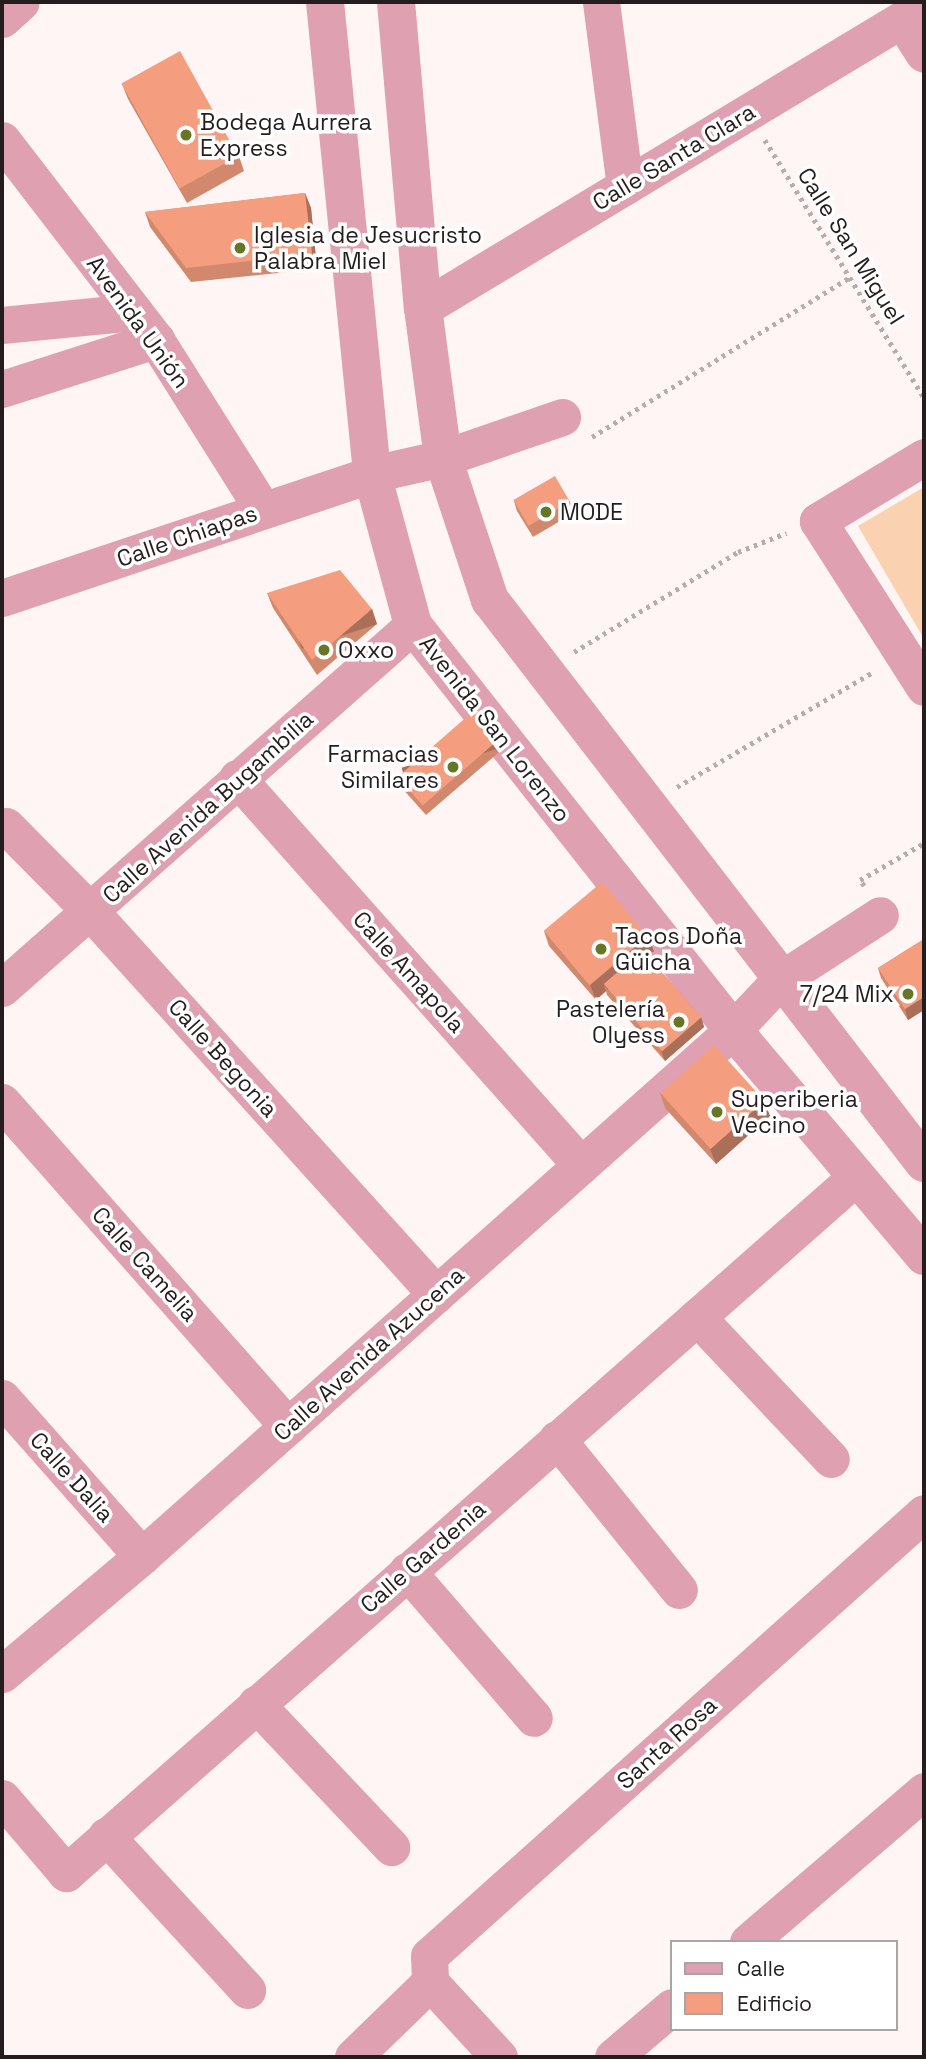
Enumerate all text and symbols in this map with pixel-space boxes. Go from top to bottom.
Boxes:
street label: Calle Santa Clara [588,98,760,216]
place label: Bodega Aurrera Express [200,108,372,162]
marker: Bodega Aurrera Express [178,127,194,143]
street label: Calle San Miguel [792,162,910,330]
place label: Iglesia de Jesucristo Palabra Miel [254,221,482,275]
marker: Iglesia de Jesucristo Palabra Miel [232,240,248,256]
street label: Avenida Unión [81,251,195,393]
place label: MODE [560,498,623,526]
street label: Calle Chiapas [113,499,261,573]
marker: MODE [538,504,554,520]
street label: Avenida San Lorenzo [414,630,576,828]
place label: Oxxo [338,636,394,664]
marker: Oxxo [316,642,332,658]
street label: Calle Avenida Bugambilia [97,705,319,909]
place label: Farmacias Similares [328,740,439,794]
marker: Farmacias Similares [445,759,461,775]
street label: Calle Amapola [347,905,471,1039]
place label: Tacos Doña Güicha [615,922,742,976]
marker: Tacos Doña Güicha [593,941,609,957]
place label: 7/24 Mix [800,980,894,1008]
marker: 7/24 Mix [900,986,916,1002]
street label: Calle Begonia [163,993,283,1123]
place label: Pastelería Olyess [556,995,665,1049]
marker: Pastelería Olyess [671,1014,687,1030]
place label: Superiberia Vecino [731,1085,858,1139]
marker: Superiberia Vecino [709,1104,725,1120]
street label: Calle Camelia [86,1201,204,1327]
street label: Calle Avenida Azucena [268,1261,470,1447]
street label: Calle Dalia [24,1426,120,1528]
street label: Calle Gardenia [355,1495,491,1619]
street label: Santa Rosa [611,1691,723,1795]
legend [670,1940,898,2031]
text: Calle [737,1955,785,1982]
text: Edificio [737,1990,812,2017]

